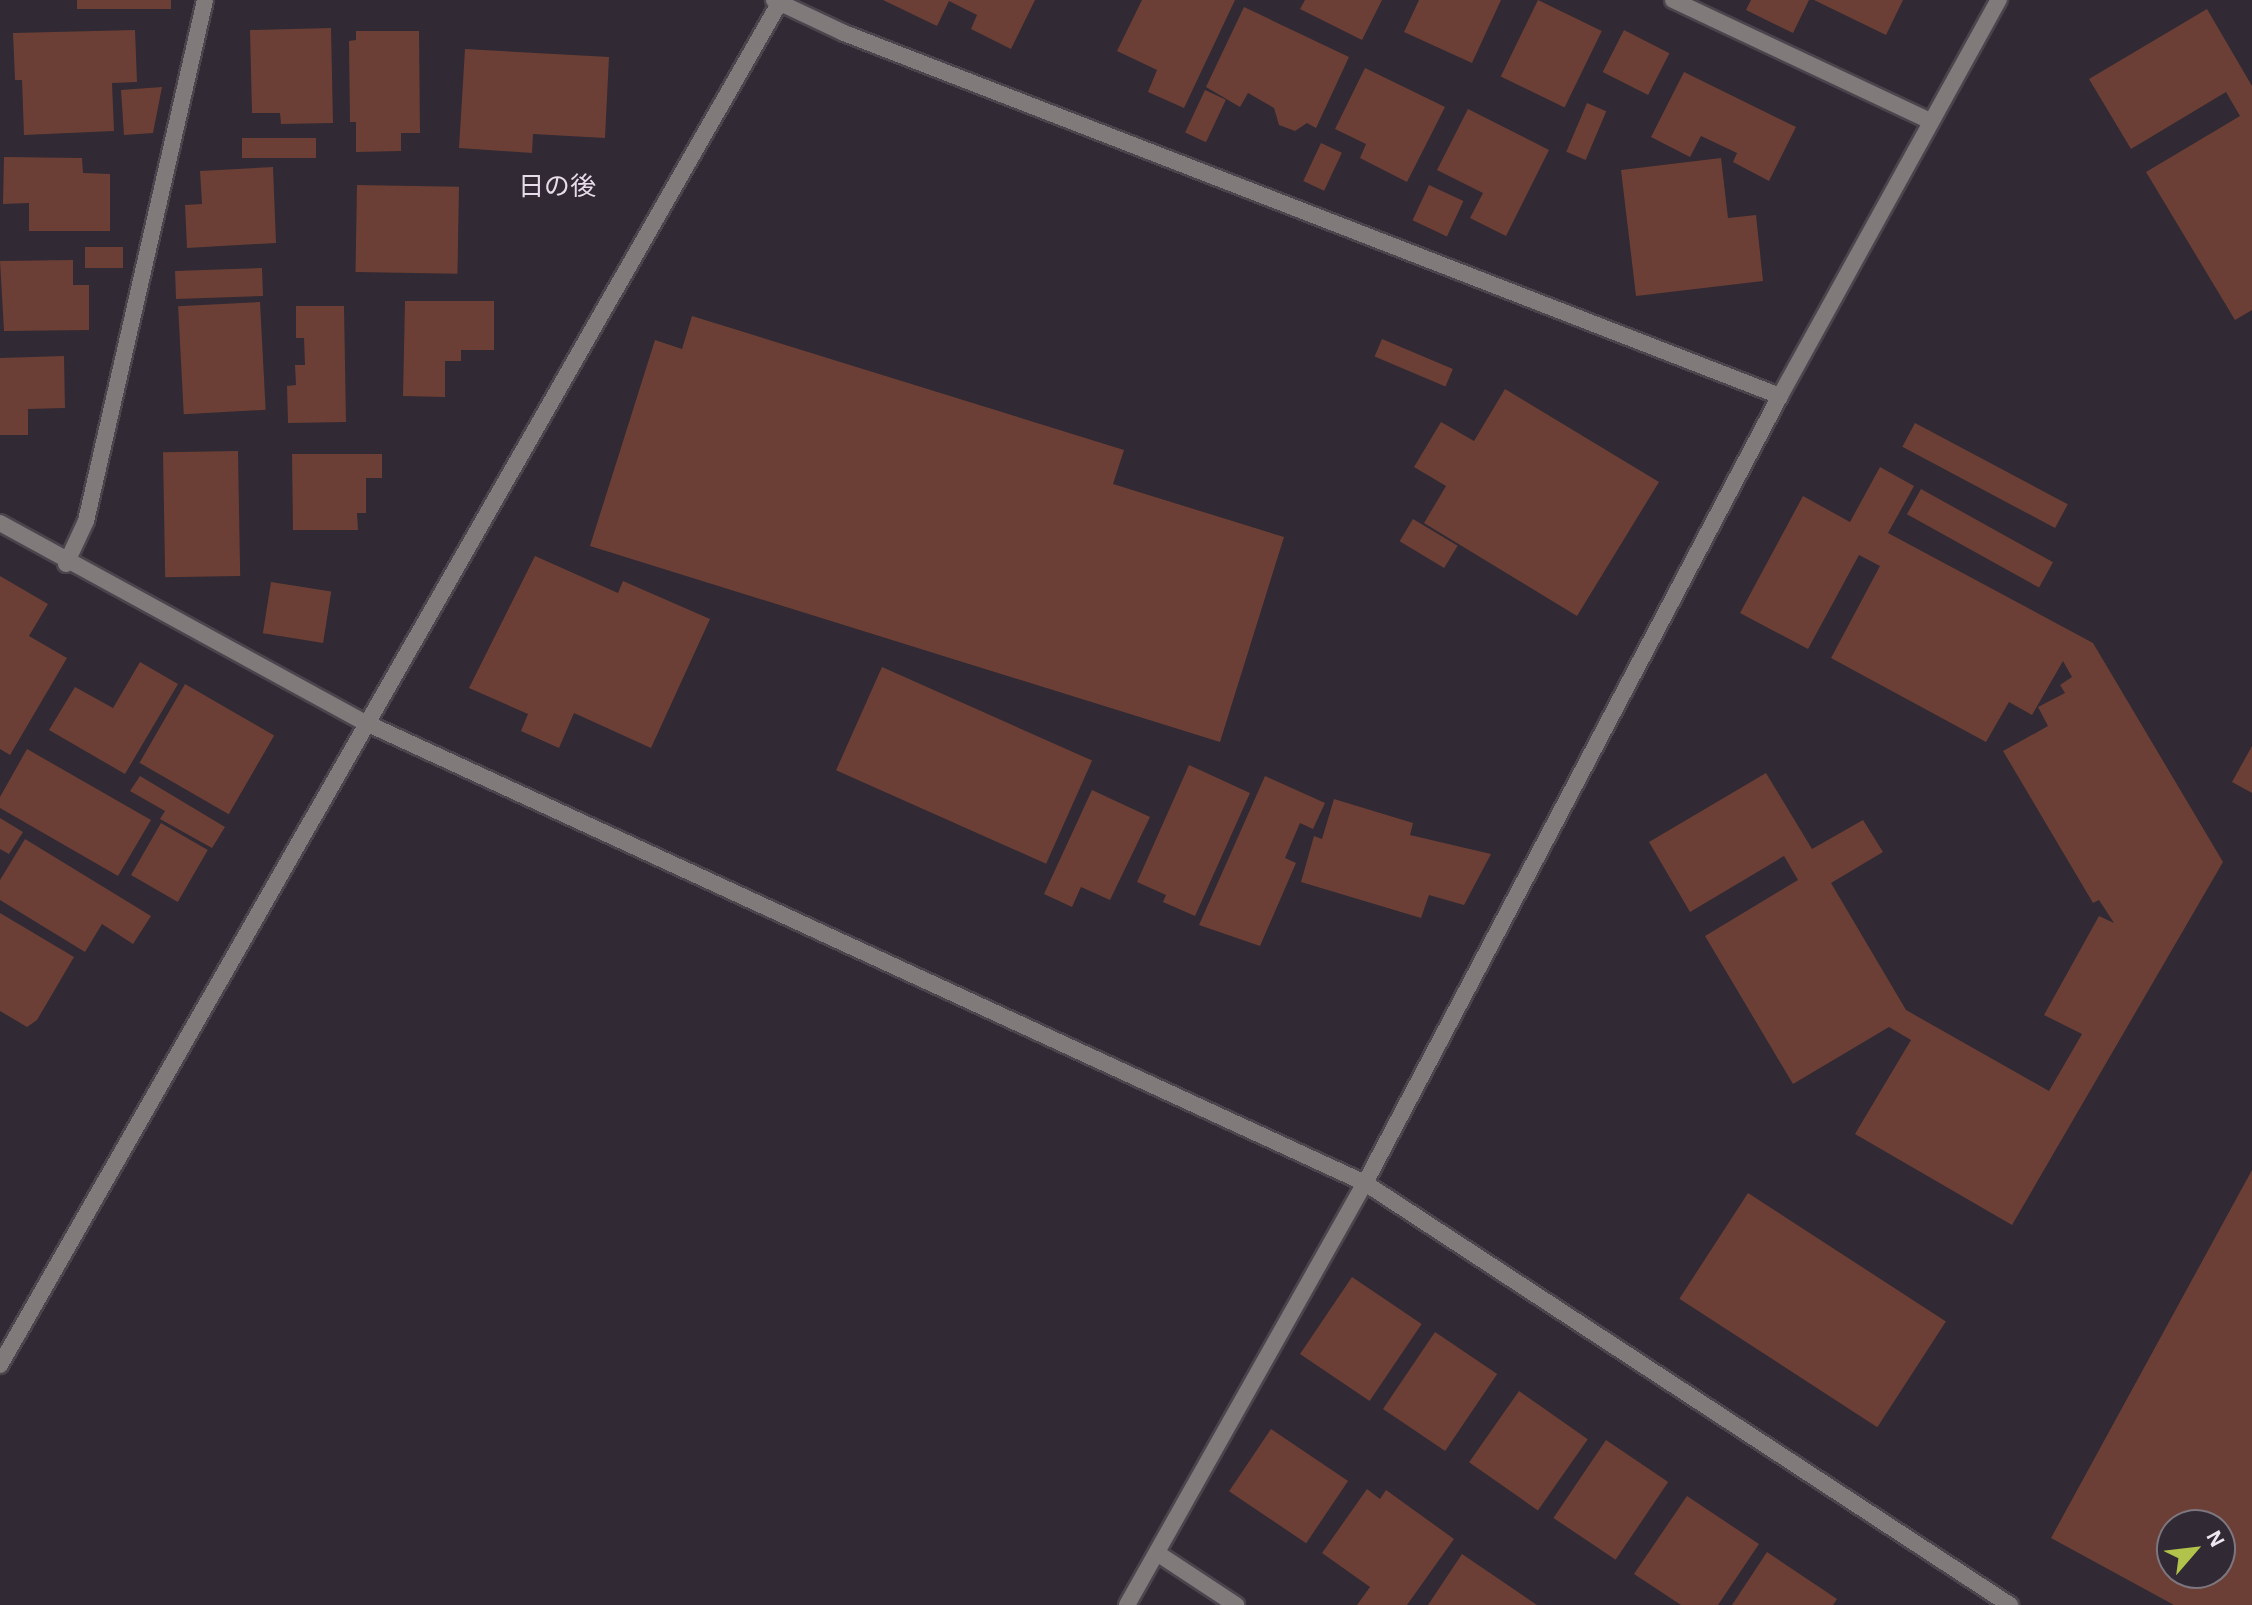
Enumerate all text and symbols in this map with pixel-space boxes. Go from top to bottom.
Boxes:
district label: 日の後 [518,172,596,204]
north arrow [2156,1509,2236,1589]
text: N [2202,1527,2229,1551]

